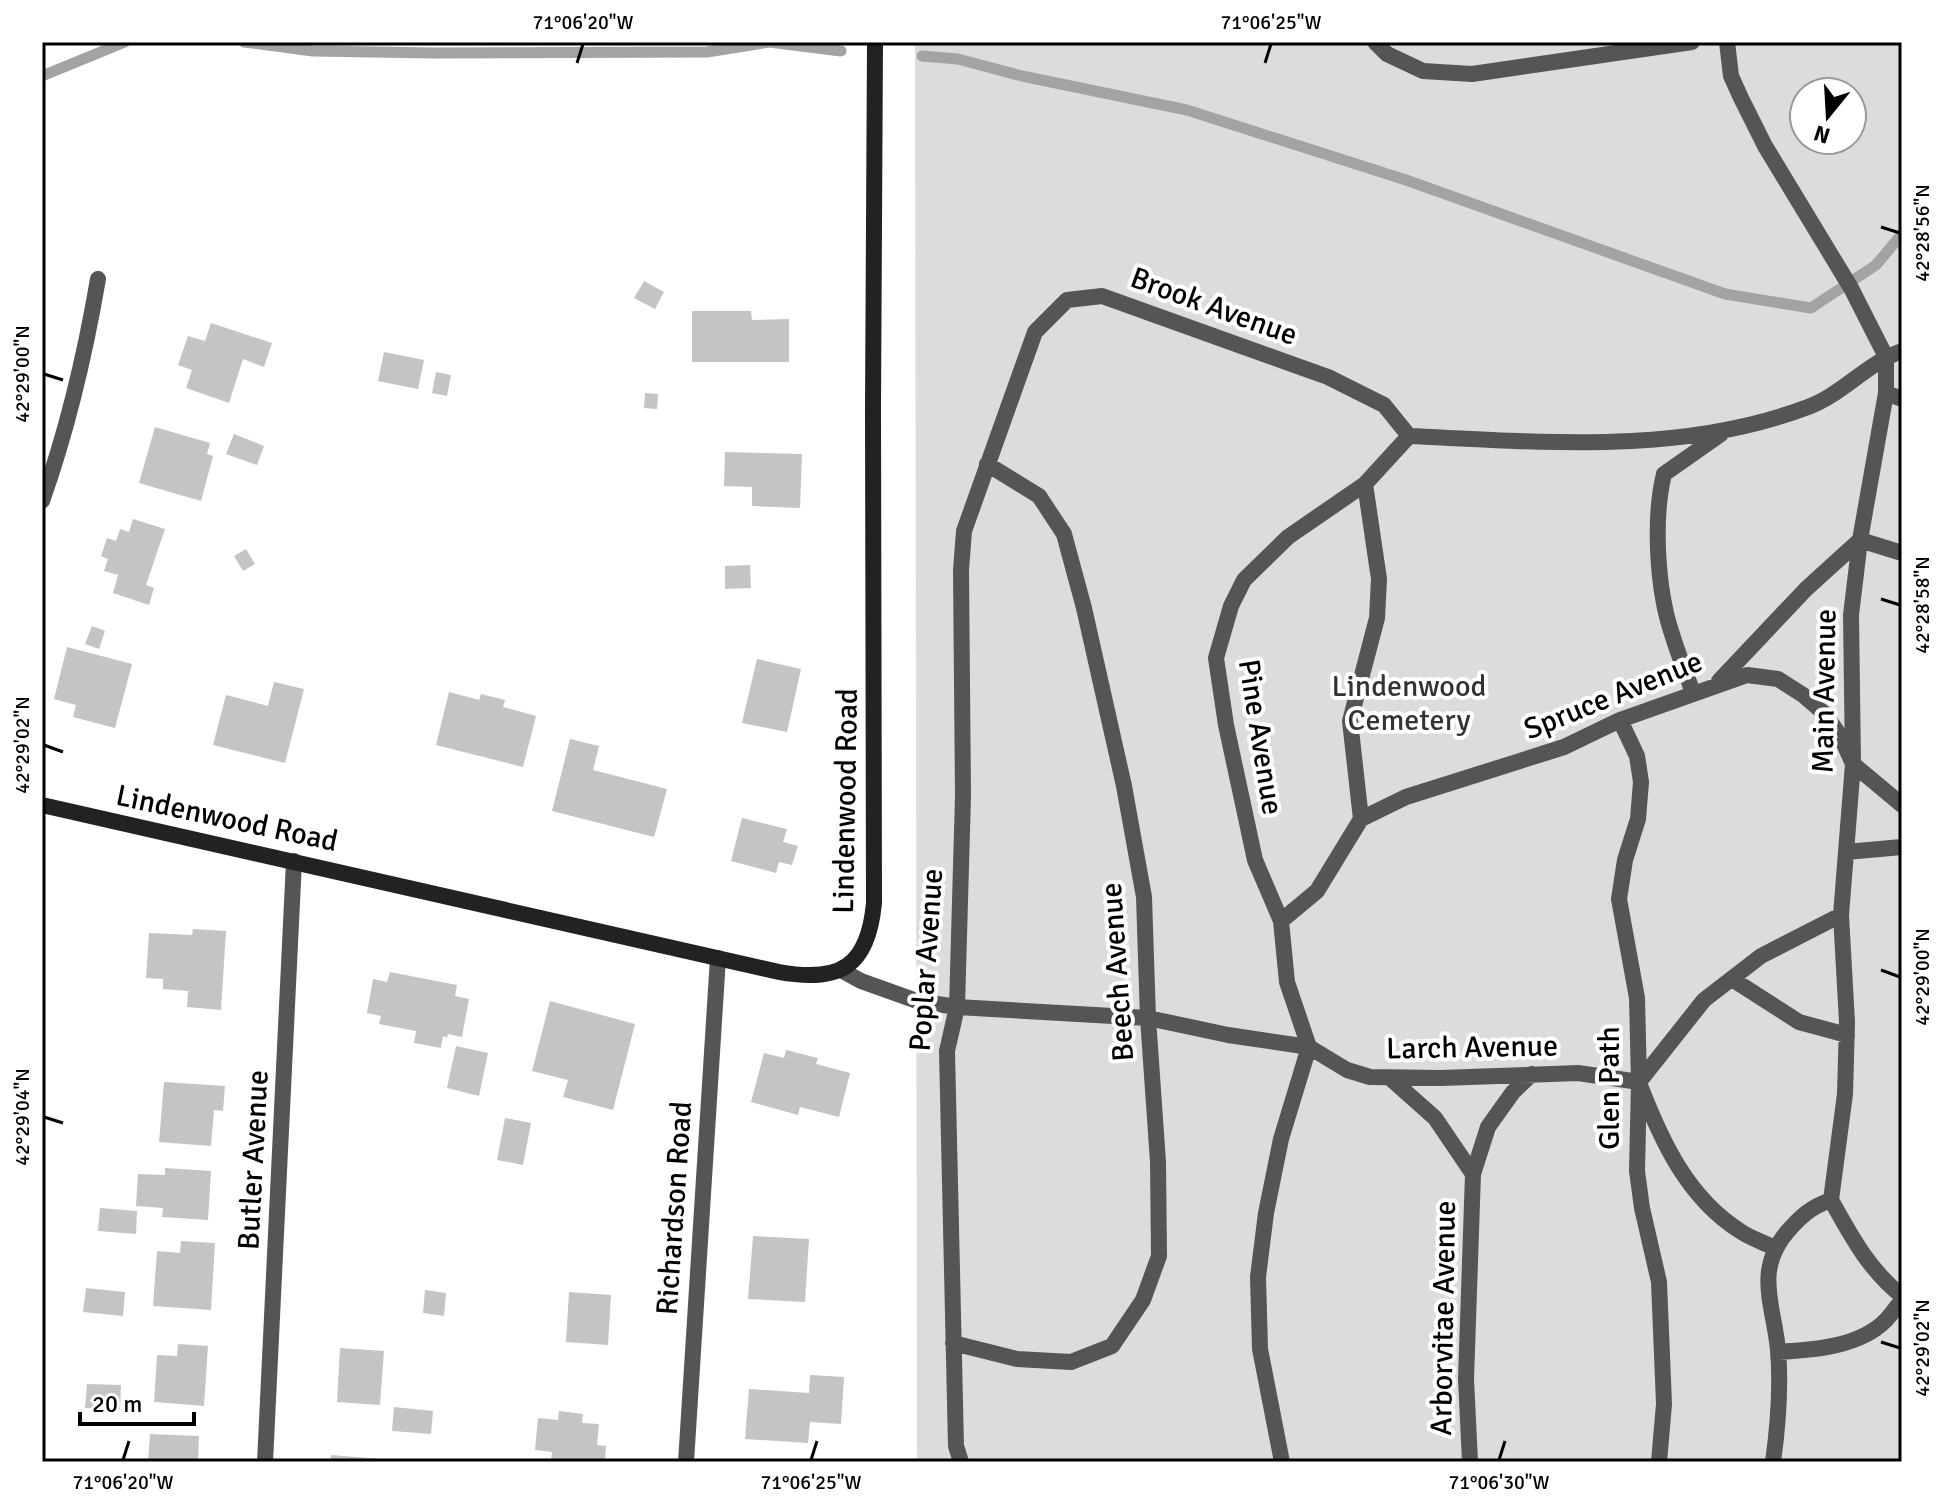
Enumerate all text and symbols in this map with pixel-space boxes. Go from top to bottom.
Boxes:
text: 71°06'20"W [532,10,634,35]
text: 71°06'25"W [1220,10,1322,35]
north arrow [1788,76,1868,156]
text: N [1811,119,1833,150]
text: 42°28'56"N [1910,184,1935,282]
street label: Brook Avenue [1125,259,1302,354]
text: 42°29'00"N [10,325,35,423]
text: 42°28'58"N [1910,556,1935,654]
street label: Main Avenue [1805,608,1844,774]
street label: Spruce Avenue [1518,643,1708,748]
street label: Pine Avenue [1230,657,1291,817]
park label: Lindenwood Cemetery [1332,668,1486,739]
street label: Lindenwood Road [825,688,866,914]
text: 42°29'02"N [10,696,35,794]
street label: Lindenwood Road [113,777,341,860]
street label: Poplar Avenue [902,867,951,1053]
street label: Beech Avenue [1093,881,1142,1063]
text: 42°29'00"N [1910,928,1935,1026]
street label: Glen Path [1591,1026,1628,1150]
street label: Larch Avenue [1386,1028,1558,1067]
text: 42°29'04"N [10,1068,35,1166]
street label: Butler Avenue [230,1069,277,1251]
street label: Richardson Road [649,1100,700,1316]
street label: Arborvitae Avenue [1423,1200,1464,1436]
text: 42°29'02"N [1910,1299,1935,1397]
scale bar [80,1376,194,1426]
text: 20 m [92,1389,142,1419]
text: 71°06'20"W [72,1470,174,1495]
text: 71°06'25"W [760,1470,862,1495]
text: 71°06'30"W [1448,1470,1550,1495]

